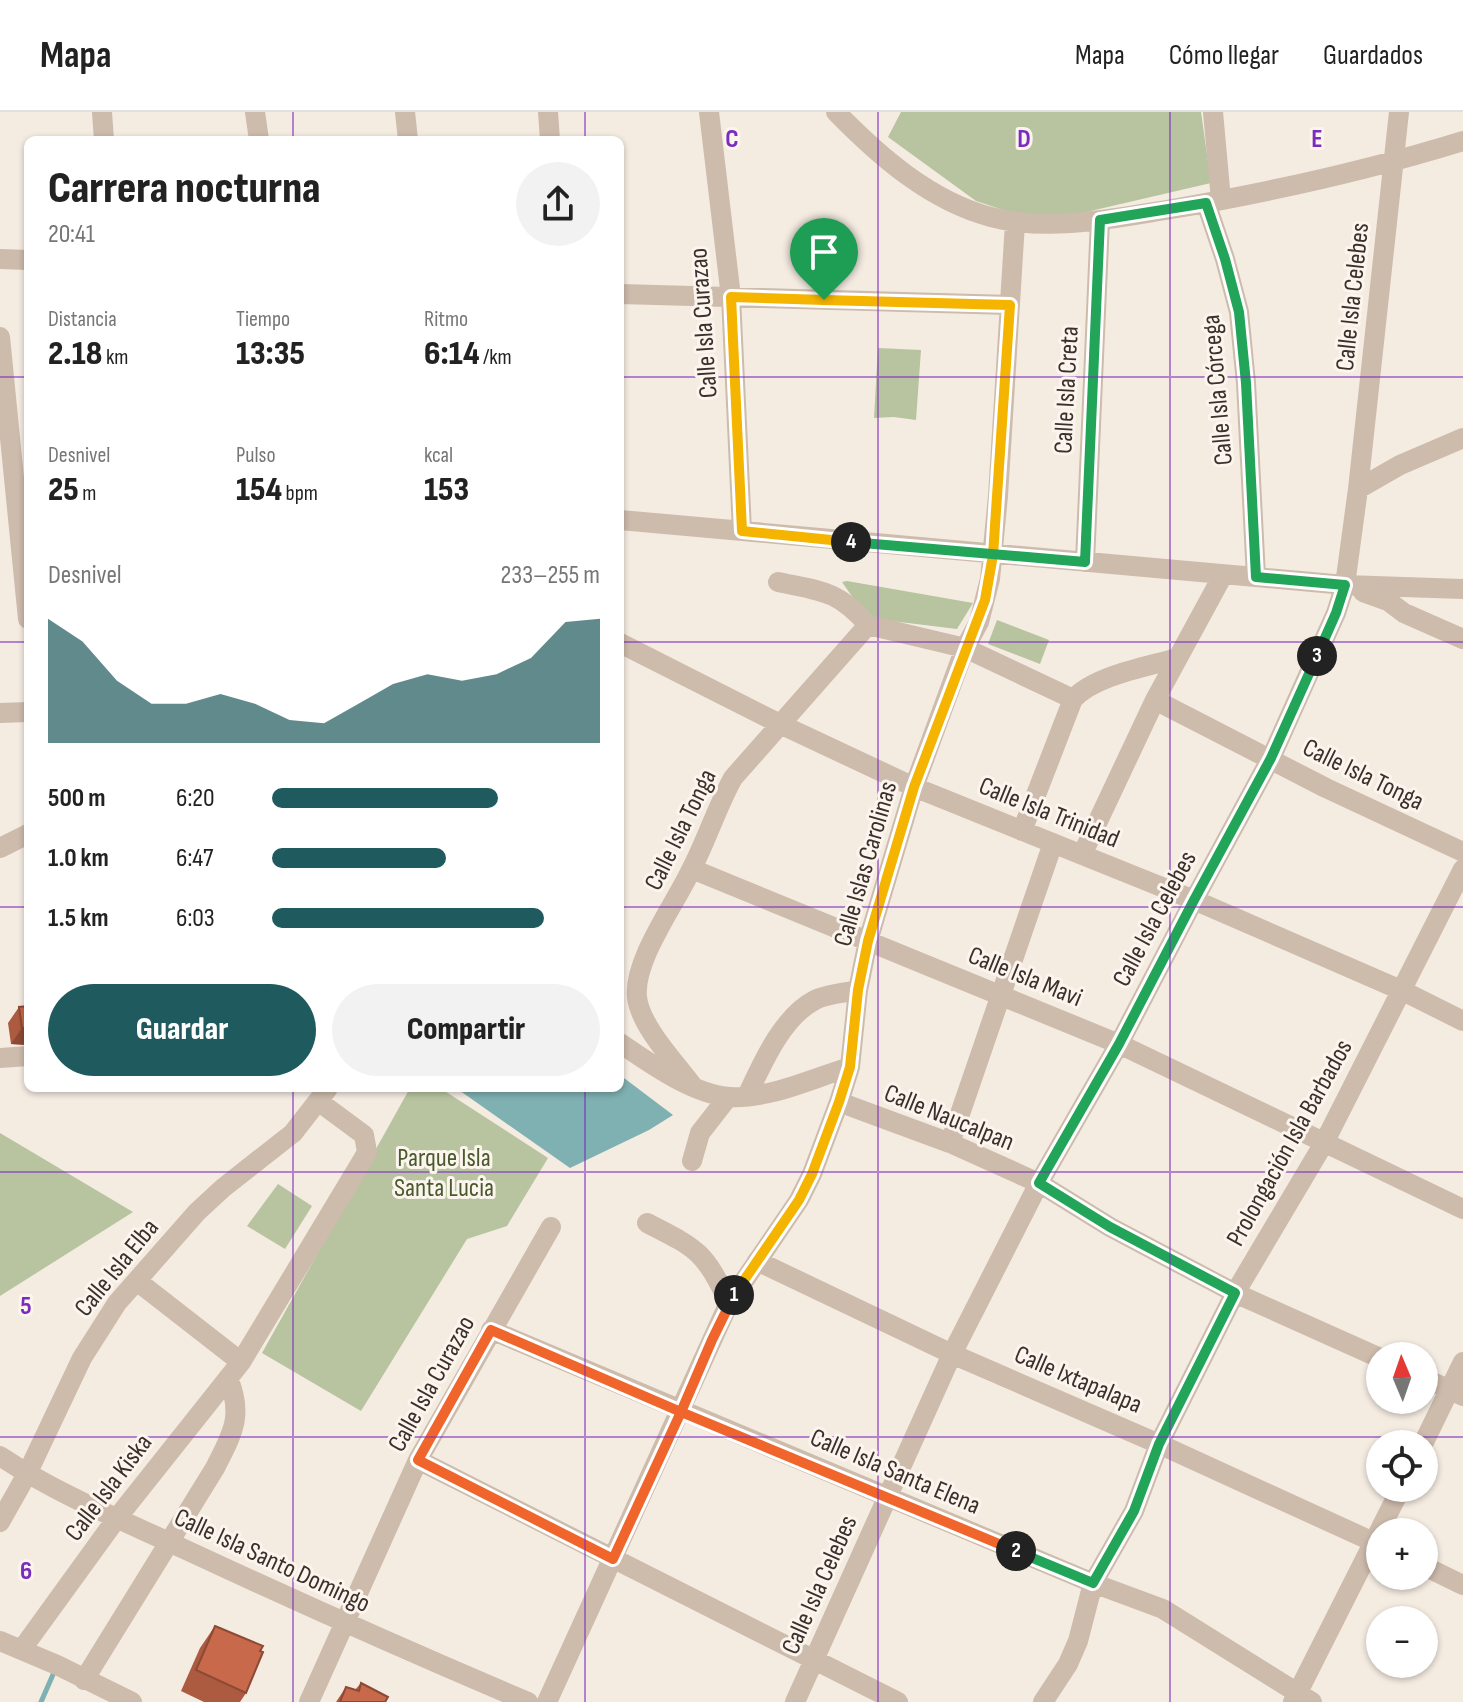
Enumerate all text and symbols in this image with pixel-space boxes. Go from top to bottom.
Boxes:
text: Mapa [40,33,112,78]
text: Mapa [1075,39,1125,72]
text: Cómo llegar [1169,39,1279,72]
text: Guardados [1323,39,1423,72]
text: C [725,124,739,155]
text: D [1017,124,1031,155]
text: E [1311,124,1323,155]
text: Carrera nocturna [48,162,321,215]
button: share [516,162,600,246]
pin [790,218,858,300]
text: 20:41 [48,219,95,250]
street label: Calle Isla Celebes [1330,221,1376,373]
icon: arrive [802,230,846,274]
street label: Calle Isla Curazao [683,247,725,399]
text: Distancia [48,306,117,333]
text: Tiempo [236,306,290,333]
text: Ritmo [424,306,468,333]
street label: Calle Isla Córcega [1196,313,1240,467]
street label: Calle Isla Creta [1048,325,1086,455]
text: 2.18 [48,333,102,374]
text: 13:35 [236,333,305,374]
text: 6:14 [424,333,480,374]
text: km [102,344,128,371]
text: /km [480,344,512,371]
text: Desnivel [48,442,110,469]
text: Pulso [236,442,276,469]
text: kcal [424,442,453,469]
text: 25 [48,469,79,510]
text: 154 [236,469,282,510]
text: 153 [424,469,469,510]
text: m [79,480,96,507]
text: bpm [282,480,318,507]
pin: 4 [831,522,871,562]
text: 4 [846,528,856,555]
text: Desnivel [48,560,122,591]
text: 233–255 m [501,560,600,591]
pin: 3 [1297,636,1337,676]
text: 3 [1312,642,1322,669]
street label: Calle Isla Tonga [1297,732,1429,818]
street label: Calle Isla Tonga [638,764,724,896]
street label: Calle Isla Trinidad [974,771,1124,855]
street label: Calle Islas Carolinas [828,778,904,950]
text: 500 m [48,783,105,814]
text: 6:20 [176,783,215,814]
text: 1.0 km [48,843,109,874]
text: 6:47 [176,843,213,874]
street label: Calle Isla Celebes [1106,846,1204,992]
text: 1.5 km [48,903,108,934]
text: 6:03 [176,903,215,934]
street label: Calle Isla Mavi [963,940,1087,1014]
button: Guardar [48,984,316,1076]
button: Compartir [332,984,600,1076]
street label: Prolongación Isla Barbados [1220,1034,1360,1252]
street label: Calle Naucalpan [880,1078,1018,1158]
park label: Parque Isla Santa Lucia [394,1143,494,1204]
street label: Calle Isla Elba [68,1213,166,1323]
pin: 1 [714,1275,754,1315]
text: 1 [730,1281,738,1308]
text: 5 [20,1291,32,1322]
street label: Calle Isla Curazao [382,1311,482,1457]
street label: Calle Ixtapalapa [1010,1339,1146,1421]
north arrow [1366,1342,1438,1414]
map controls [1366,1342,1438,1678]
street label: Calle Isla Santa Elena [805,1422,985,1522]
street label: Calle Isla Kiska [59,1428,159,1548]
button: locate [1366,1430,1438,1502]
street label: Calle Isla Santo Domingo [169,1502,375,1620]
street label: Calle Isla Celebes [776,1511,864,1659]
button: + [1366,1518,1438,1590]
pin: 2 [996,1531,1036,1571]
text: 2 [1011,1537,1021,1564]
text: 6 [20,1556,32,1587]
button: − [1366,1606,1438,1678]

